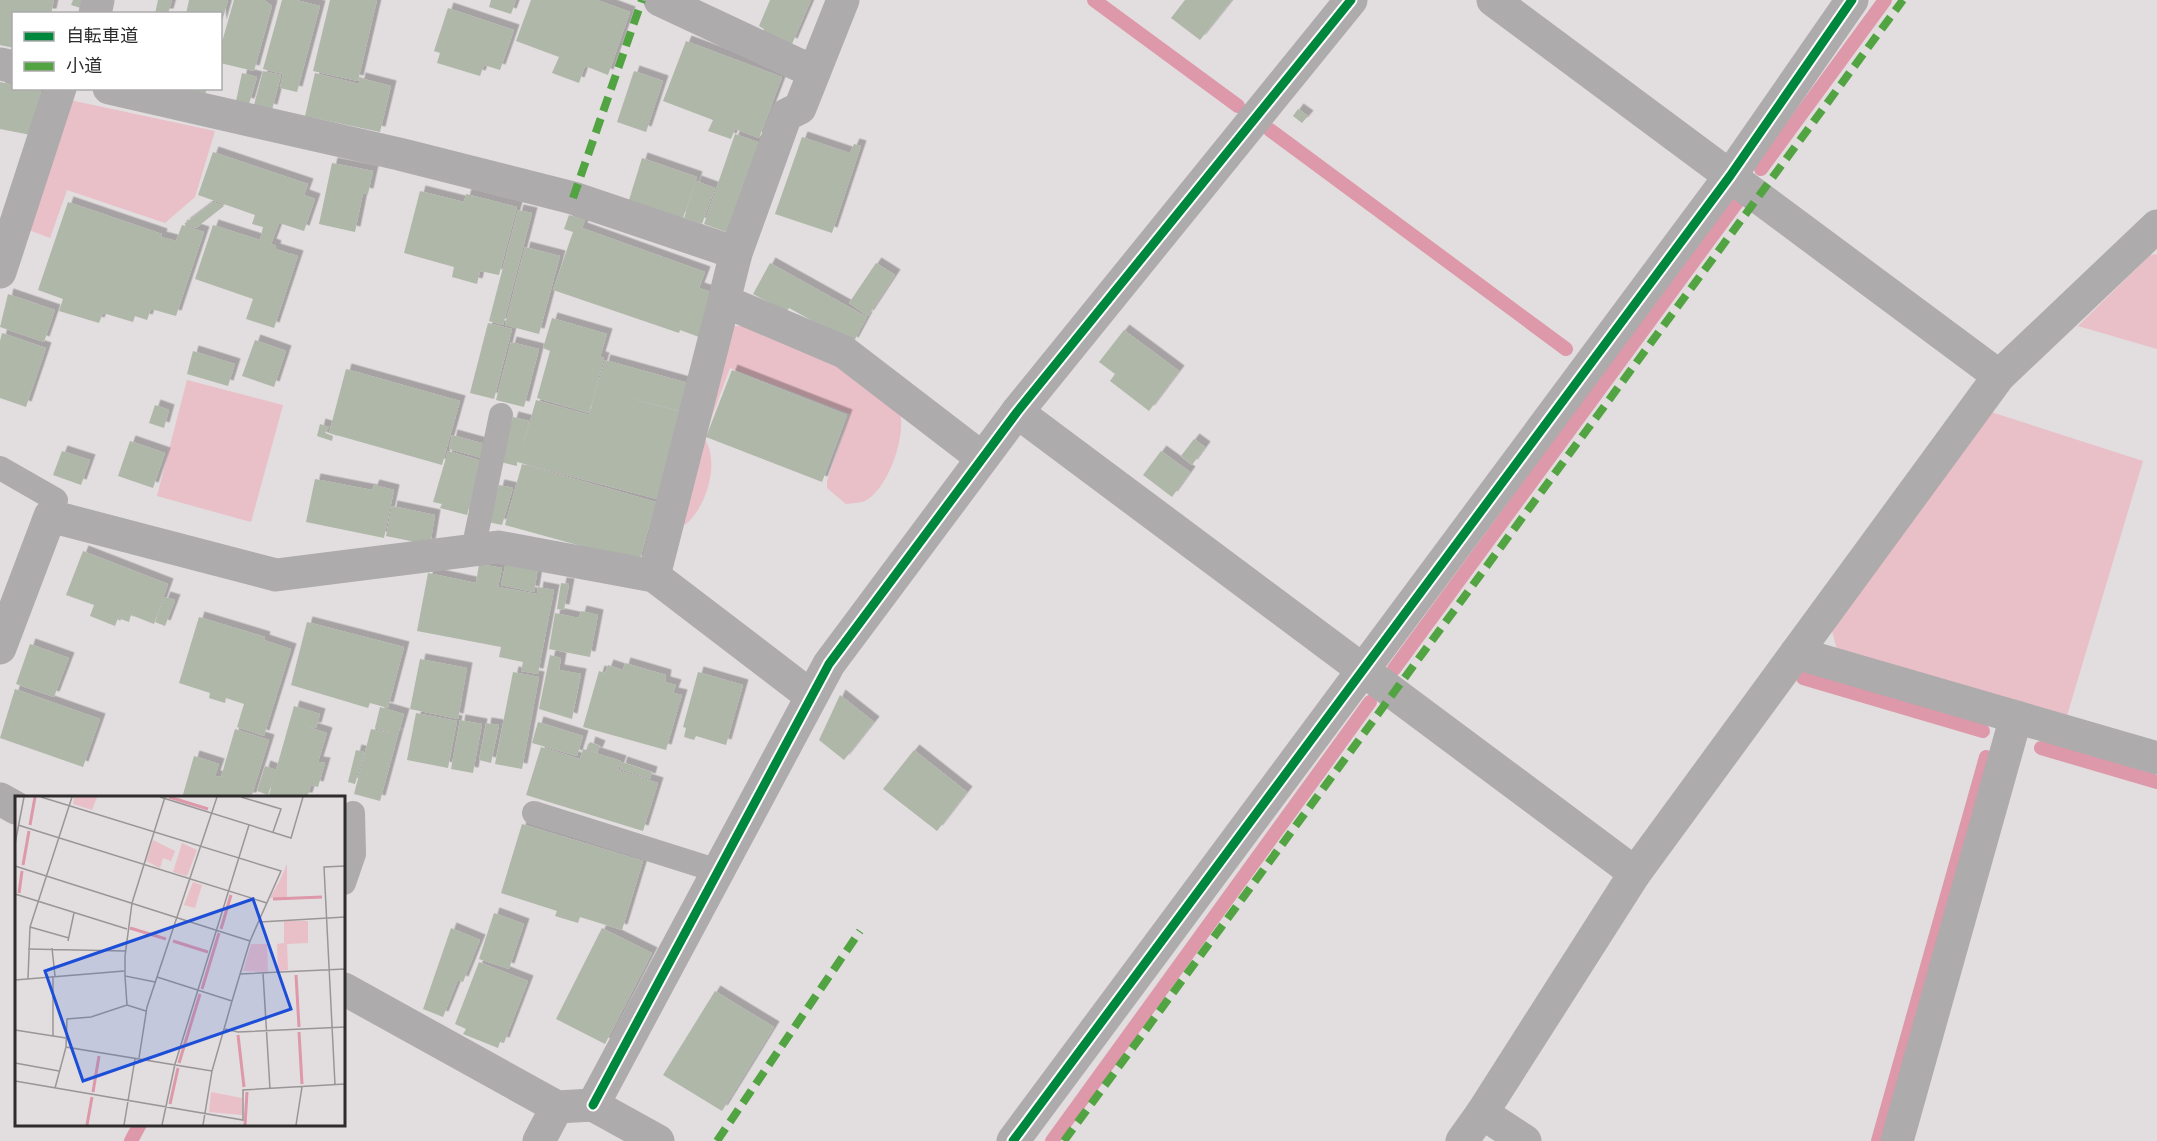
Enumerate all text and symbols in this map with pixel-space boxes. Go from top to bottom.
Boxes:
legend [12,12,222,90]
text: 自転車道 [66,24,138,47]
text: 小道 [66,54,102,77]
inset map [15,796,345,1126]

